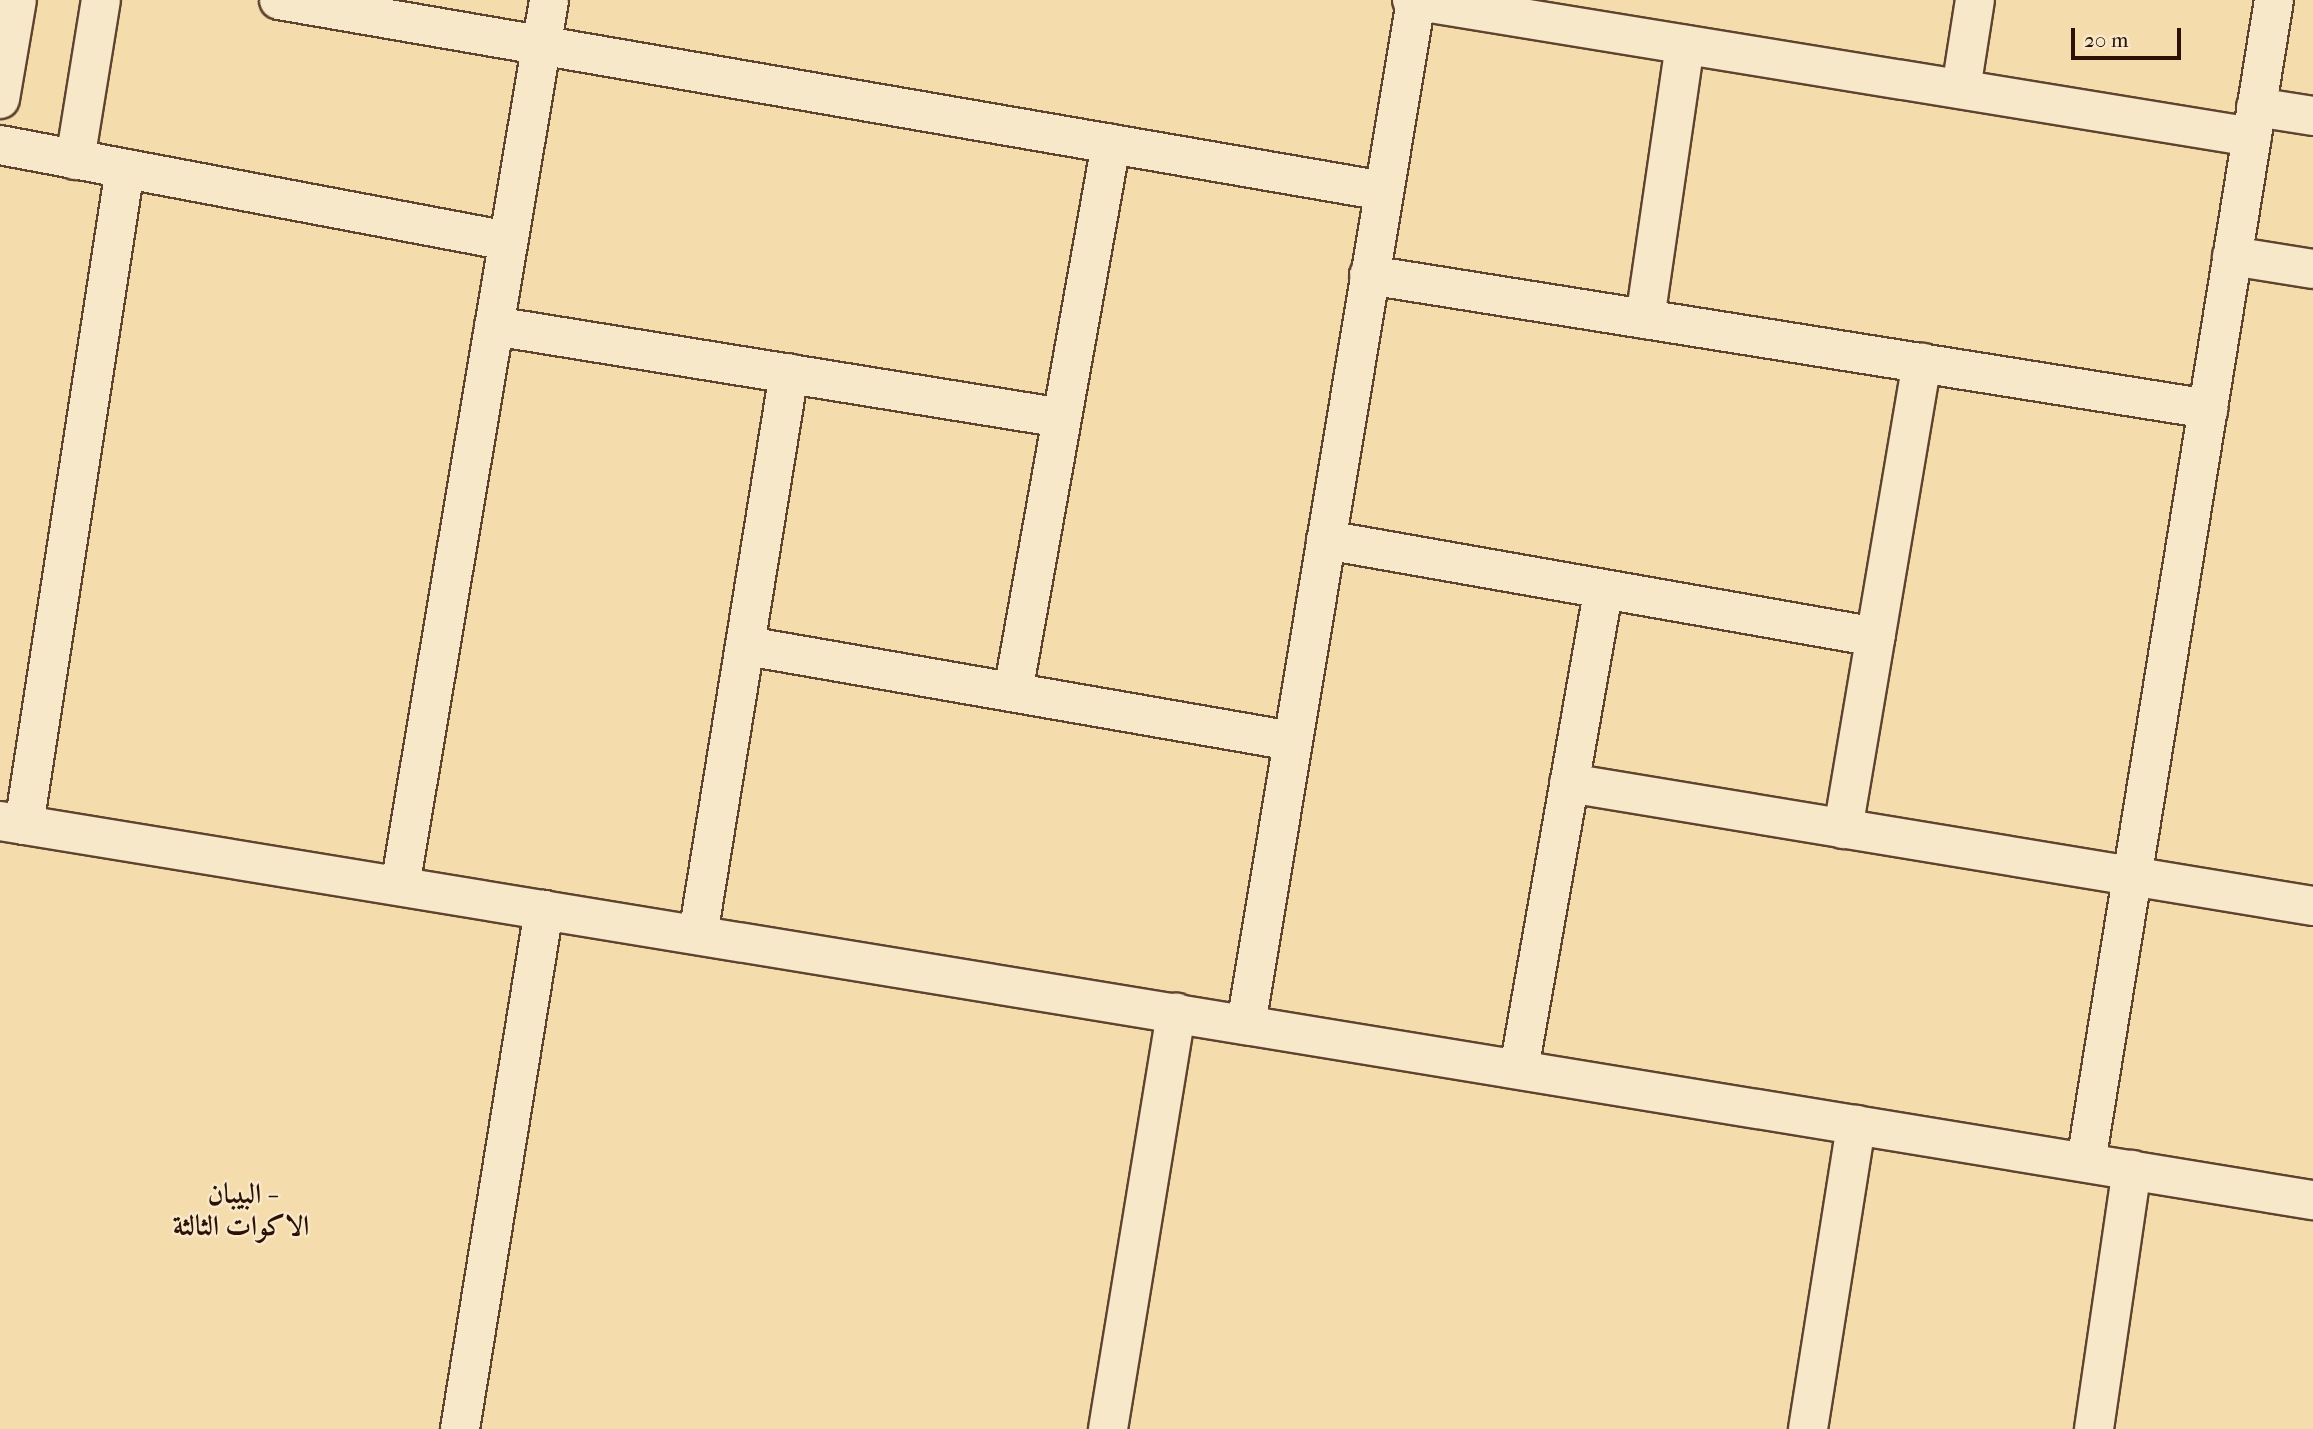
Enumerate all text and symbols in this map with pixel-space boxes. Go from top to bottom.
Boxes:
scale bar [2075,14,2185,58]
text: 20 m [2084,28,2128,52]
district label: البيبان - الاكوات الثالثة [173,1177,309,1243]

